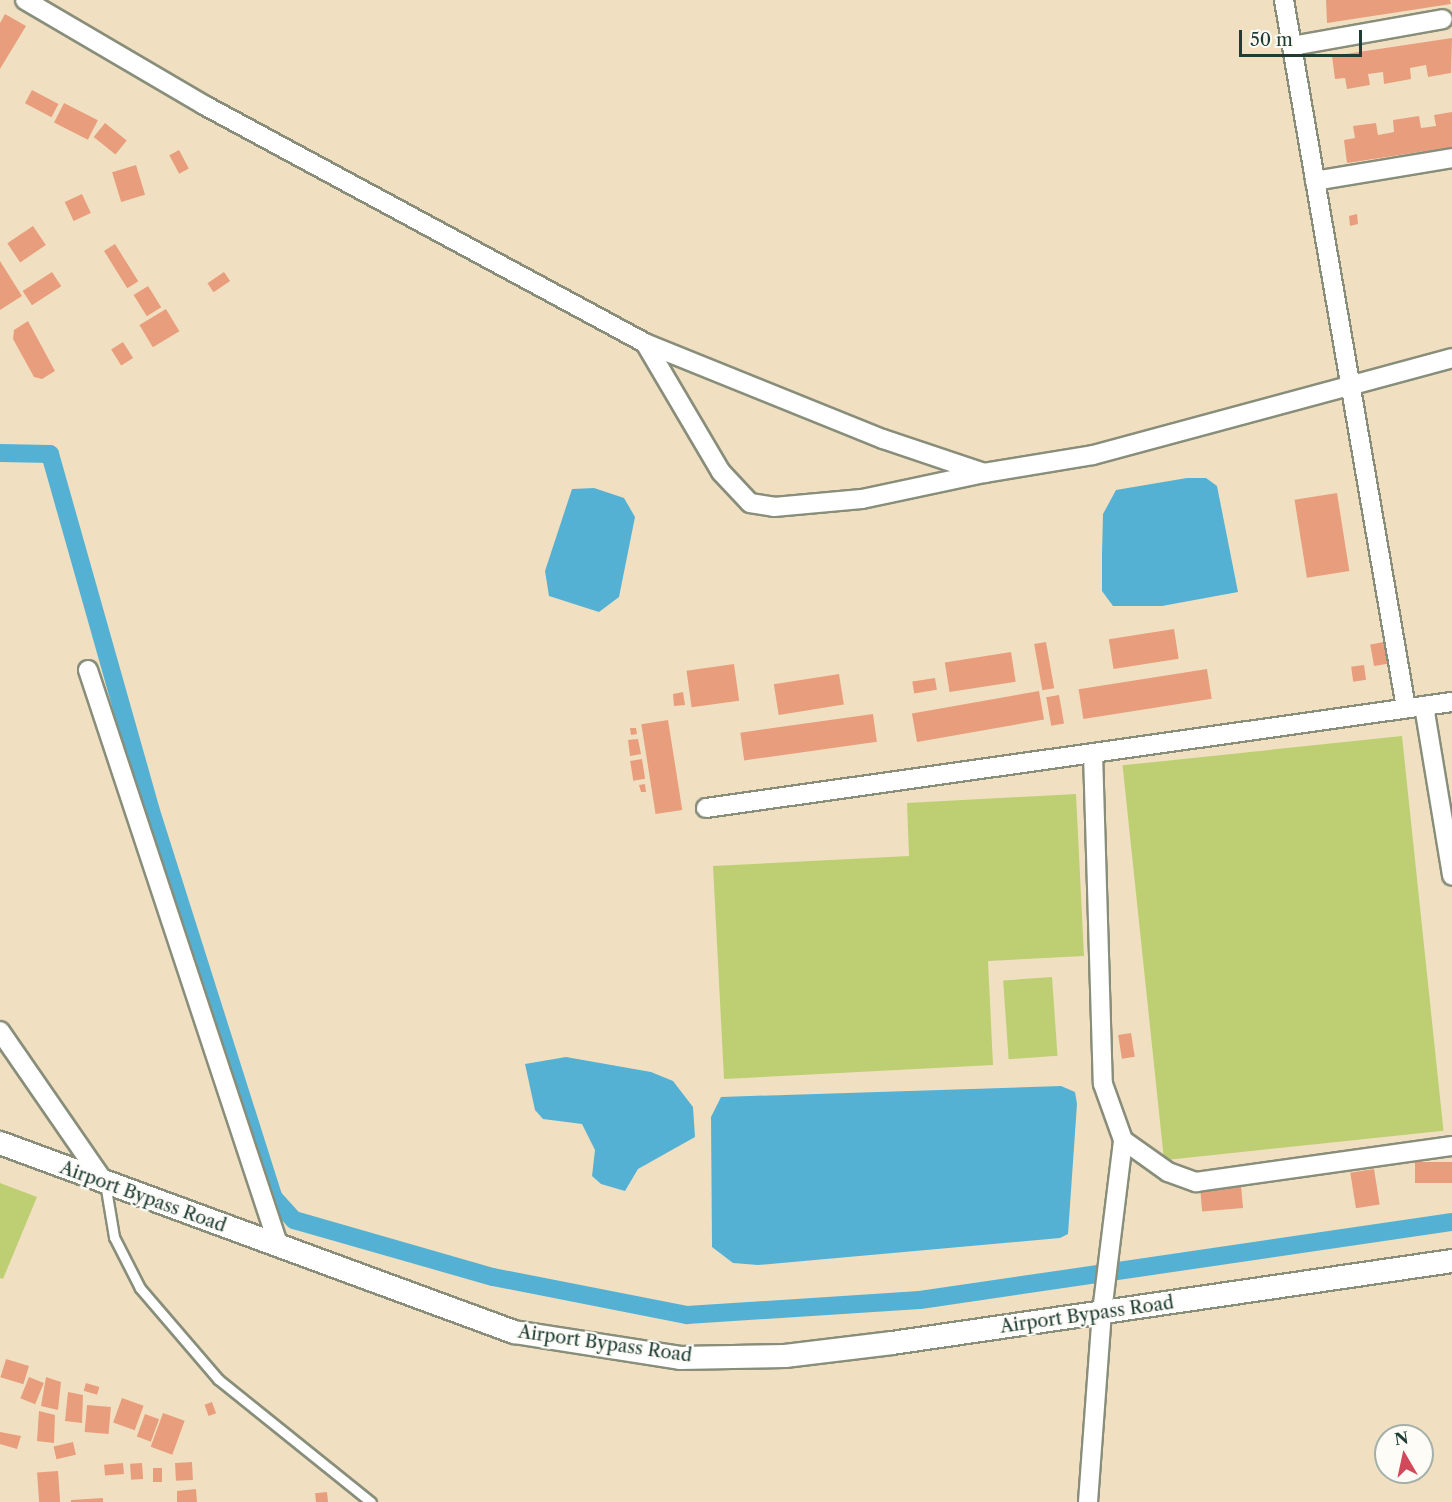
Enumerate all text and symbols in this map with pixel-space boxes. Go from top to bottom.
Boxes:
scale bar [1242,18,1365,56]
text: 50 m [1250,29,1293,51]
street label: Airport Bypass Road [57,1157,229,1237]
street label: Airport Bypass Road [999,1292,1175,1338]
street label: Airport Bypass Road [517,1321,693,1367]
north arrow [1374,1424,1434,1484]
text: N [1393,1427,1410,1449]

